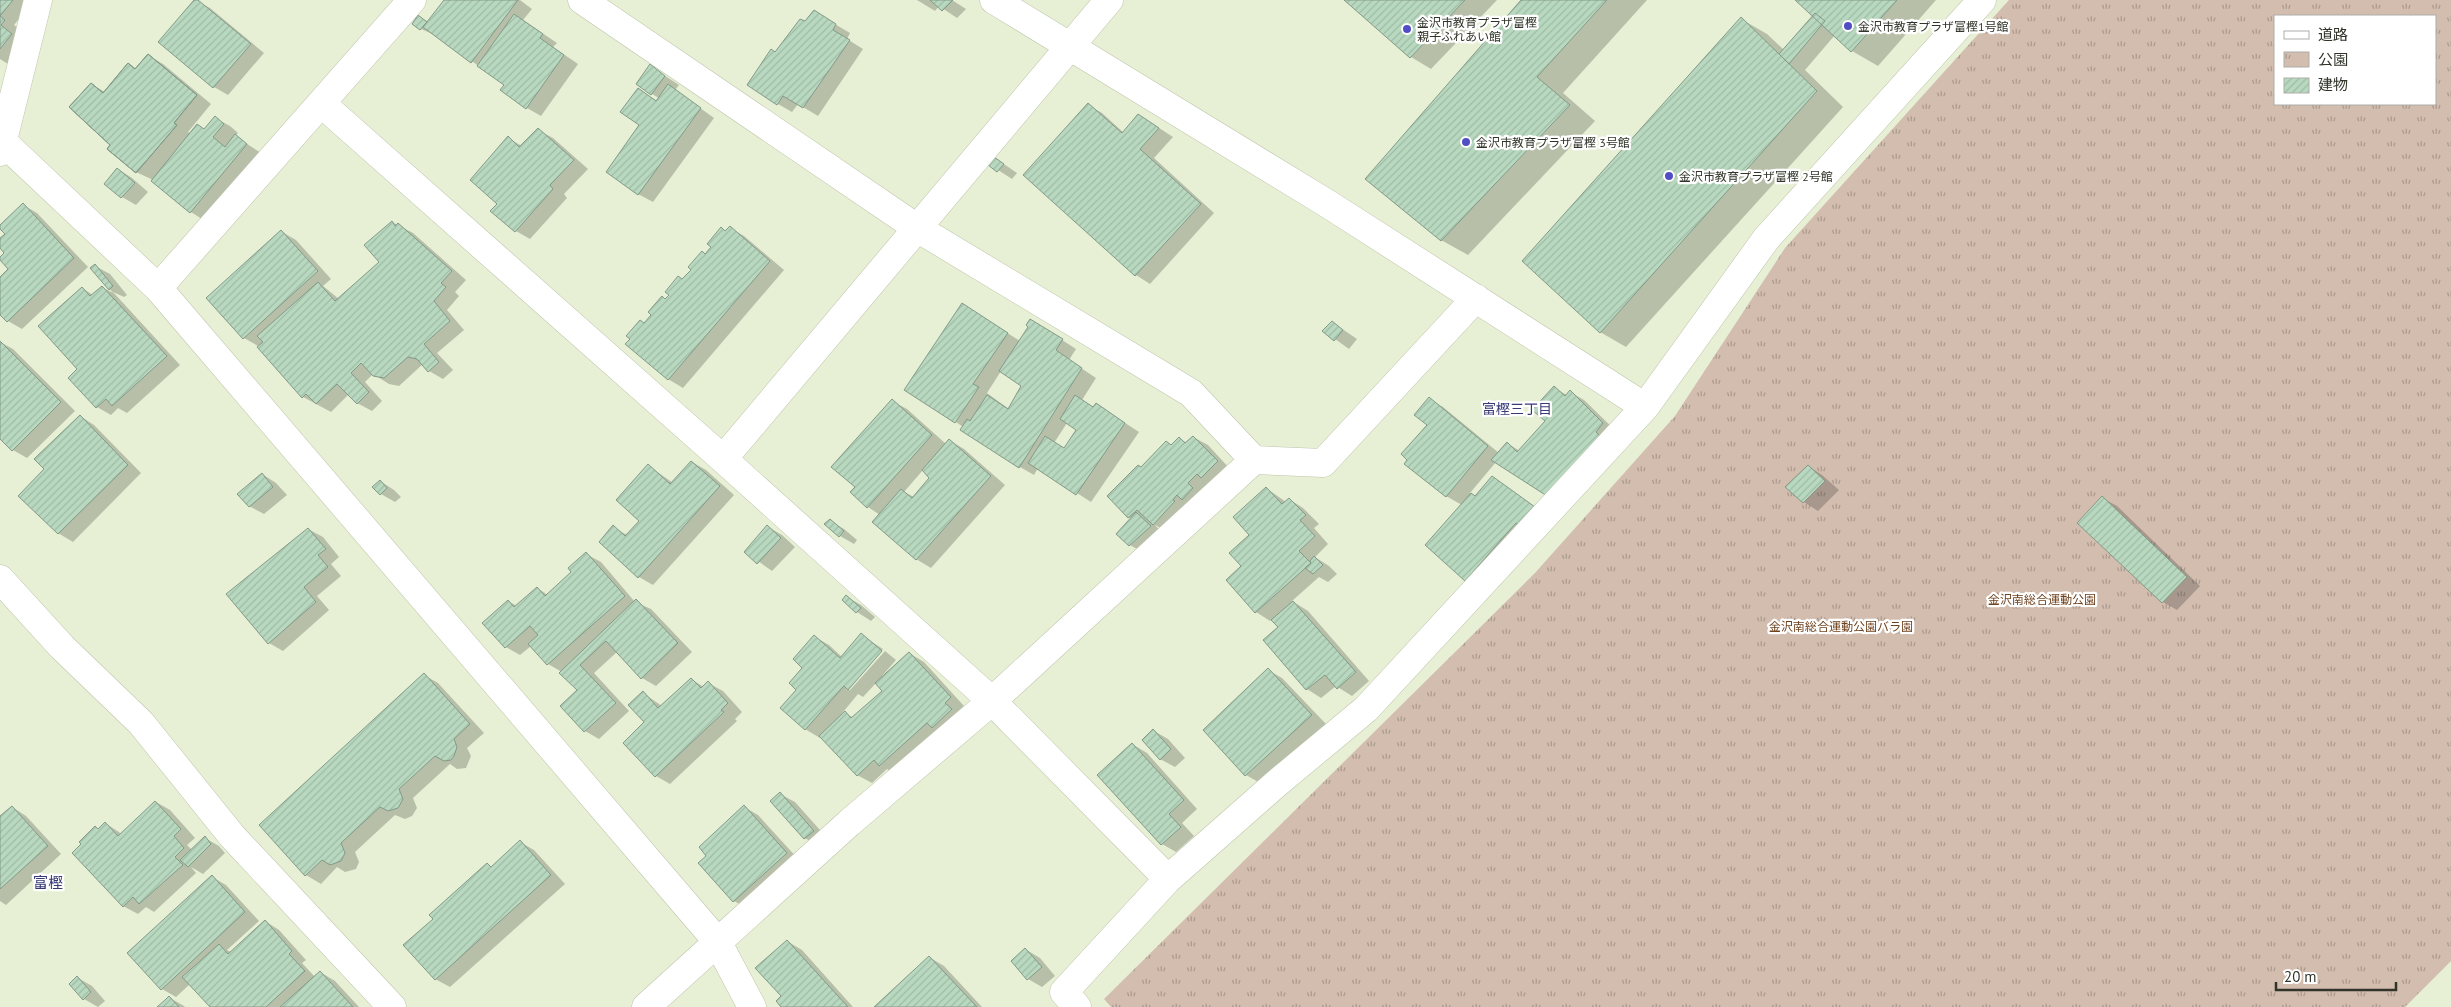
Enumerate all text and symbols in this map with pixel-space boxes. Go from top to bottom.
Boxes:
place label: 金沢市教育プラザ富樫 親子ふれあい館 [1417,15,1537,44]
legend [2274,15,2436,105]
place label: 金沢市教育プラザ富樫1号館 [1858,19,2009,34]
marker: 金沢市教育プラザ富樫1号館 [1842,20,1854,32]
marker: 金沢市教育プラザ富樫 親子ふれあい館 [1401,23,1413,35]
text: 道路 [2318,25,2348,44]
text: 公園 [2318,50,2348,69]
text: 建物 [2318,75,2348,94]
place label: 金沢市教育プラザ富樫 3号館 [1476,135,1630,150]
marker: 金沢市教育プラザ富樫 3号館 [1460,136,1472,148]
place label: 金沢市教育プラザ富樫 2号館 [1679,169,1833,184]
marker: 金沢市教育プラザ富樫 2号館 [1663,170,1675,182]
district label: 富樫三丁目 [1482,400,1552,418]
park label: 金沢南総合運動公園 [1988,592,2096,607]
park label: 金沢南総合運動公園バラ園 [1769,619,1913,634]
district label: 富樫 [33,873,63,892]
scale bar [2276,960,2396,992]
text: 20 m [2284,967,2317,986]

